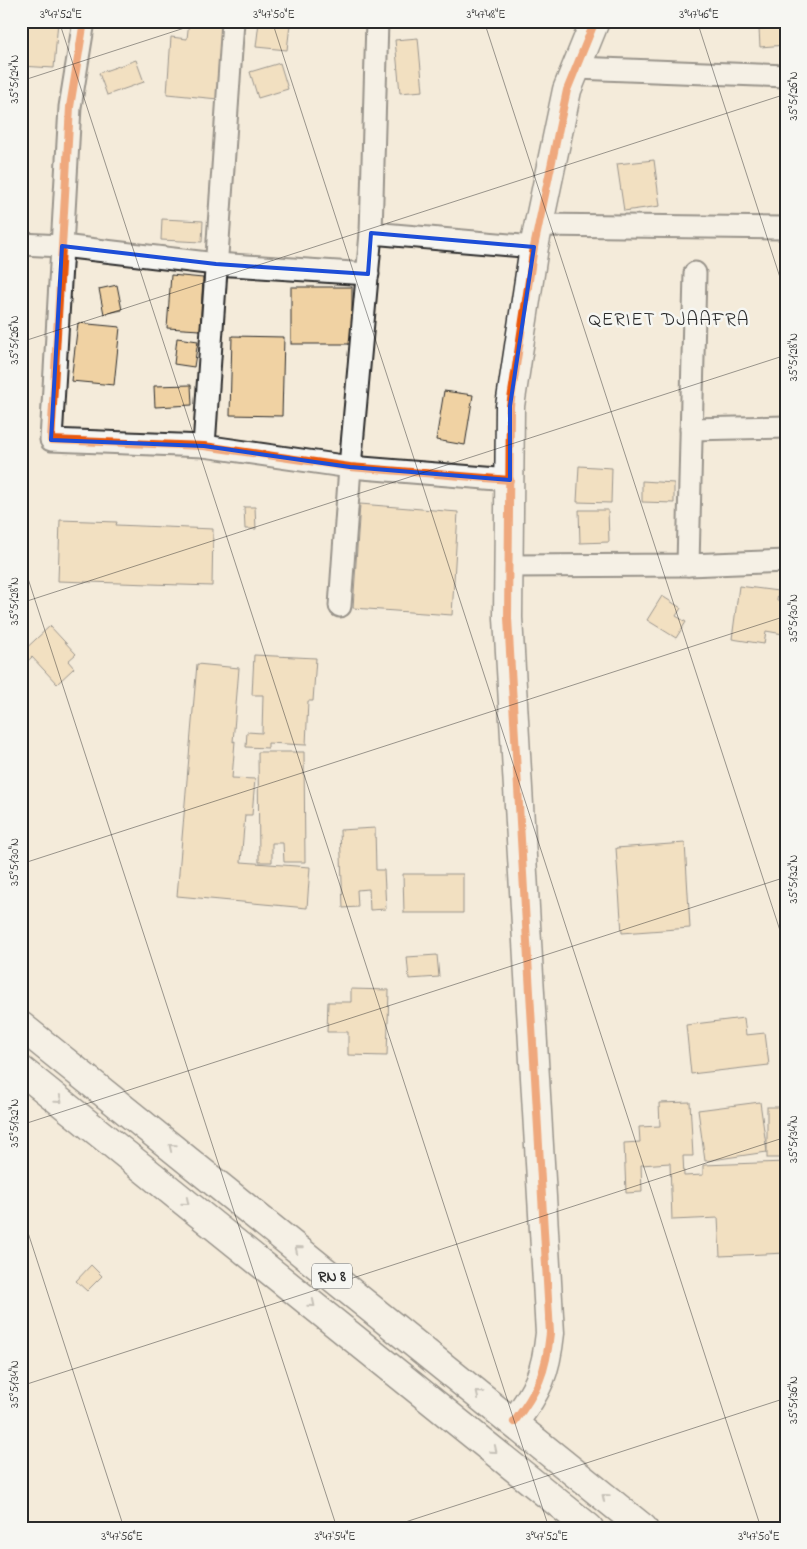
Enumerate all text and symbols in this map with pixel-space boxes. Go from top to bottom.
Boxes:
text: 3°47'52"E [40,6,82,24]
text: 3°47'50"E [253,6,295,24]
text: 3°47'48"E [467,6,505,24]
text: 3°47'46"E [679,6,719,24]
text: 35°51'24"N [6,55,24,103]
text: 35°51'26"N [785,71,803,121]
district label: QERIET DJAAFRA [588,307,750,334]
text: 35°51'26"N [6,315,24,365]
text: 35°51'28"N [785,333,803,381]
text: 35°51'28"N [6,577,24,625]
text: 35°51'30"N [785,594,803,642]
text: 35°51'30"N [6,838,24,886]
text: 35°51'32"N [785,855,803,903]
one-way arrow [53,1095,62,1103]
text: 35°51'32"N [6,1099,24,1147]
text: 35°51'34"N [785,1115,803,1163]
one-way arrow [168,1143,177,1152]
one-way arrow [180,1197,189,1205]
one-way arrow [295,1246,304,1254]
road number: RN 8 [312,1264,352,1288]
one-way arrow [307,1298,316,1307]
text: 35°51'34"N [6,1360,24,1408]
text: 35°51'36"N [785,1376,803,1424]
one-way arrow [476,1392,485,1400]
one-way arrow [488,1444,497,1453]
one-way arrow [602,1494,611,1502]
text: 3°47'56"E [101,1528,143,1546]
text: 3°47'54"E [314,1528,356,1546]
text: 3°47'52"E [526,1528,568,1546]
text: 3°47'50"E [738,1528,780,1546]

